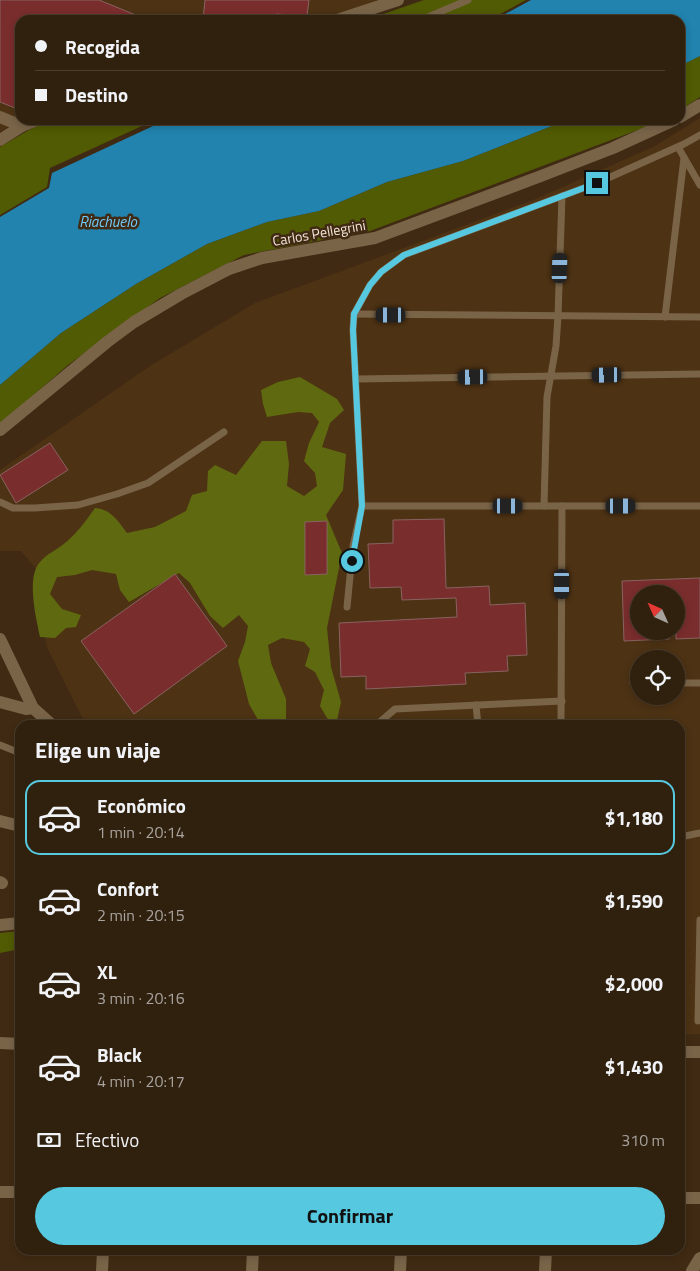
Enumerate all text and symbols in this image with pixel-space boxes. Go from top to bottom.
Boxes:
text: Recogida [65,32,140,61]
text: Destino [65,80,128,109]
route end [586,172,608,194]
water label: Riachuelo [79,210,137,233]
street label: Carlos Pellegrini [271,214,367,251]
car [551,253,568,283]
car [376,308,406,323]
car [591,367,622,383]
car [457,369,488,385]
car [493,499,523,514]
car [606,499,636,514]
route start [341,550,363,572]
car [554,569,569,599]
north arrow [630,585,685,640]
map controls [630,585,685,705]
button: locate [630,650,685,705]
text: Elige un viaje [35,733,161,767]
text: Económico [97,791,186,820]
icon: car [37,795,82,840]
text: $1,180 [605,803,663,832]
text: 1 min · 20:14 [97,820,185,844]
text: Confort [97,874,159,903]
icon: car [37,878,82,923]
text: $1,590 [605,886,663,915]
text: 2 min · 20:15 [97,903,185,927]
text: XL [97,957,117,986]
icon: car [37,961,82,1006]
text: $2,000 [605,969,663,998]
text: 3 min · 20:16 [97,986,185,1010]
text: Black [97,1040,142,1069]
icon: car [37,1044,82,1089]
text: $1,430 [605,1052,663,1081]
text: 4 min · 20:17 [97,1069,185,1093]
text: Efectivo [75,1125,139,1154]
icon: cash [35,1126,63,1154]
text: 310 m [621,1128,665,1152]
button: Confirmar [35,1187,665,1245]

